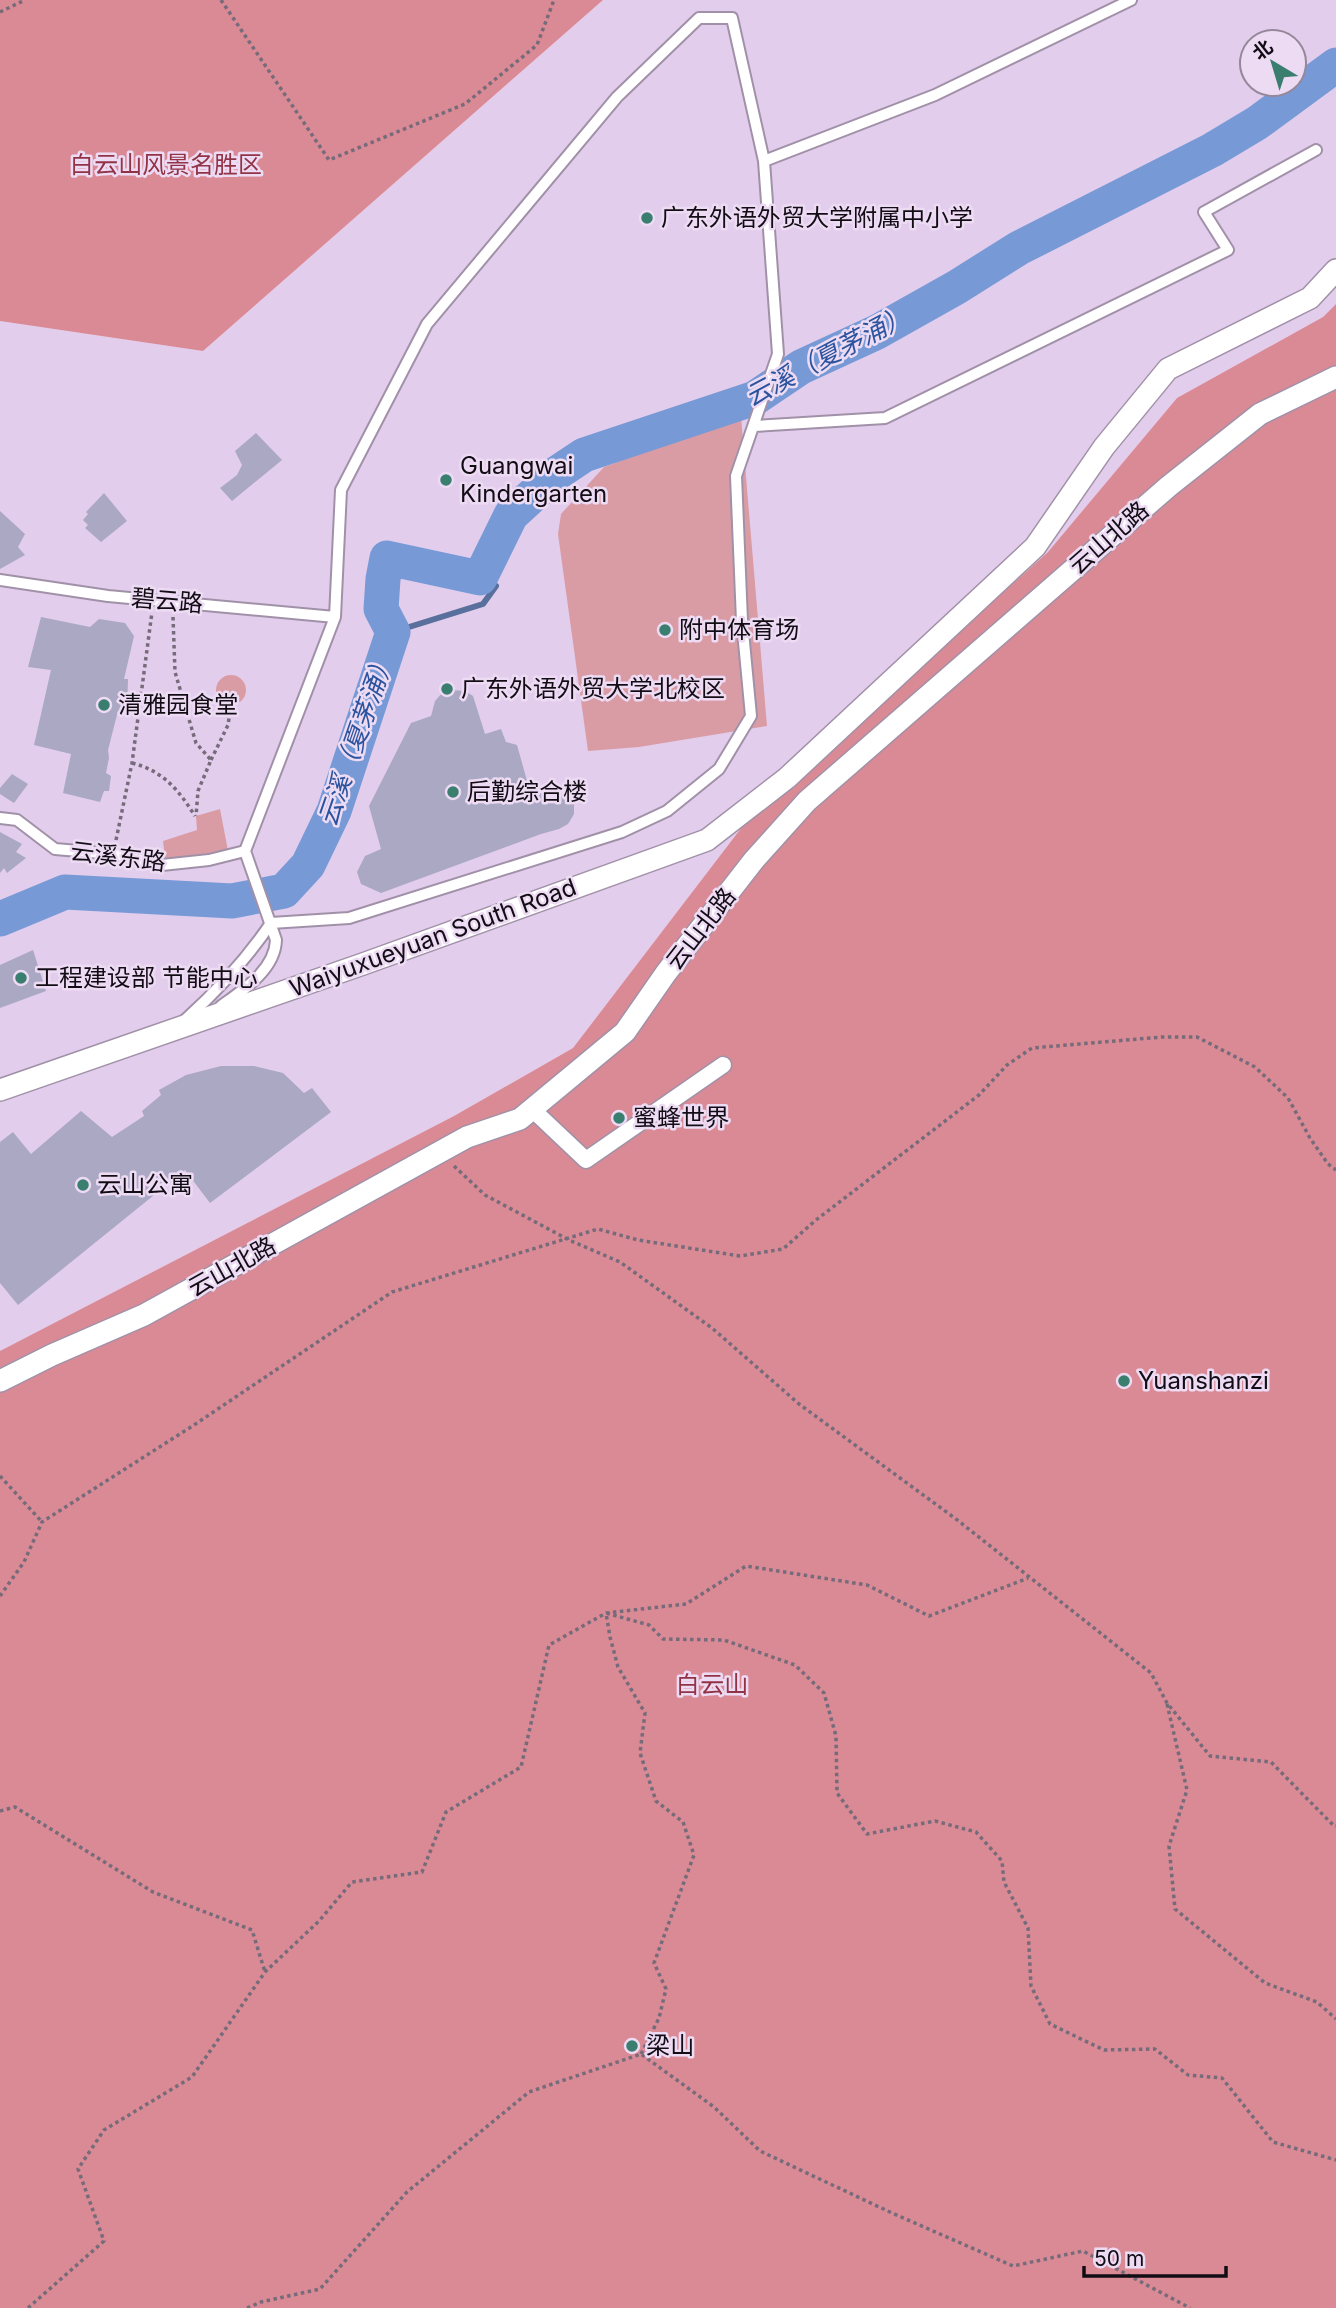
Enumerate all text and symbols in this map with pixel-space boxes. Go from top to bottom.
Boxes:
north arrow [1238,28,1308,98]
text: 北 [1248,35,1277,65]
park label: 白云山风景名胜区 [70,150,262,179]
place label: 广东外语外贸大学附属中小学 [661,203,973,232]
marker: 广东外语外贸大学附属中小学 [639,210,655,226]
water label: 云溪（夏茅涌） [739,299,914,412]
place label: Guangwai Kindergarten [460,451,607,508]
marker: Guangwai Kindergarten [438,472,454,488]
street label: 云山北路 [1063,495,1154,580]
street label: 碧云路 [130,583,204,618]
place label: 附中体育场 [679,615,799,644]
marker: 附中体育场 [657,622,673,638]
water label: 云溪（夏茅涌） [311,648,400,830]
place label: 广东外语外贸大学北校区 [461,674,725,703]
marker: 广东外语外贸大学北校区 [439,681,455,697]
place label: 清雅园食堂 [118,690,238,719]
marker: 清雅园食堂 [96,697,112,713]
place label: 后勤综合楼 [467,777,587,806]
marker: 后勤综合楼 [445,784,461,800]
street label: 云溪东路 [69,836,167,877]
street label: Waiyuxueyuan South Road [286,872,580,1003]
street label: 云山北路 [660,882,742,975]
place label: 工程建设部 节能中心 [35,963,258,992]
marker: 工程建设部 节能中心 [13,970,29,986]
place label: 蜜蜂世界 [633,1103,729,1132]
marker: 蜜蜂世界 [611,1110,627,1126]
place label: 云山公寓 [97,1170,193,1199]
marker: 云山公寓 [75,1177,91,1193]
street label: 云山北路 [183,1231,281,1303]
place label: Yuanshanzi [1138,1366,1269,1395]
marker: Yuanshanzi [1116,1373,1132,1389]
park label: 白云山 [676,1670,748,1699]
place label: 梁山 [646,2031,694,2060]
marker: 梁山 [624,2038,640,2054]
scale bar [1084,2234,1226,2278]
text: 50 m [1094,2246,1144,2271]

